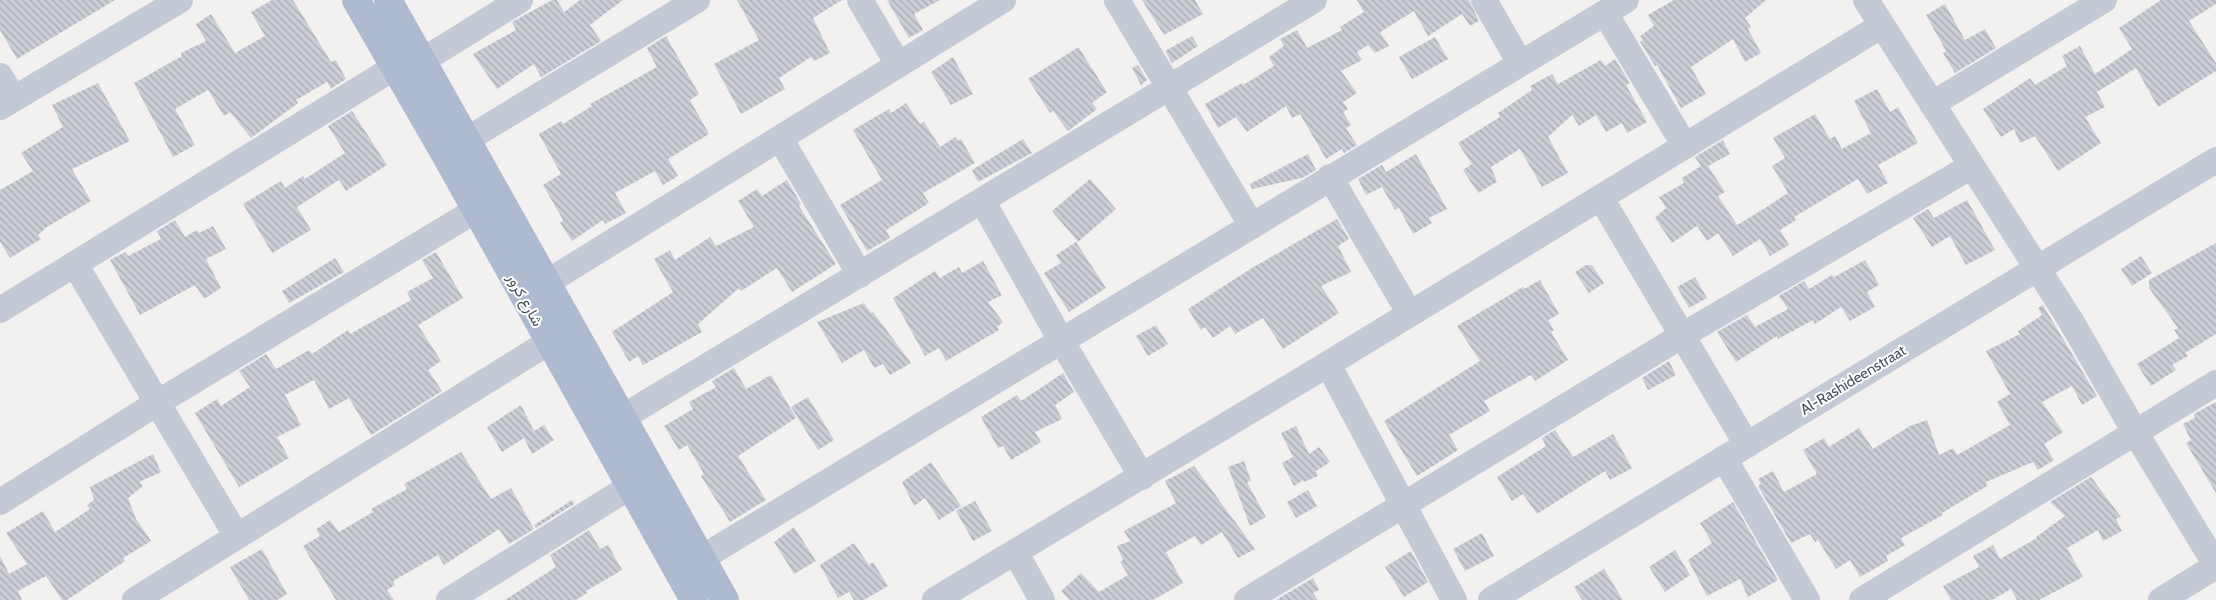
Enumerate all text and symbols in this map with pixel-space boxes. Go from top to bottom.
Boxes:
street label: شارع كرور [501,270,547,331]
street label: Al-Rashideenstraat [1797,341,1909,419]

